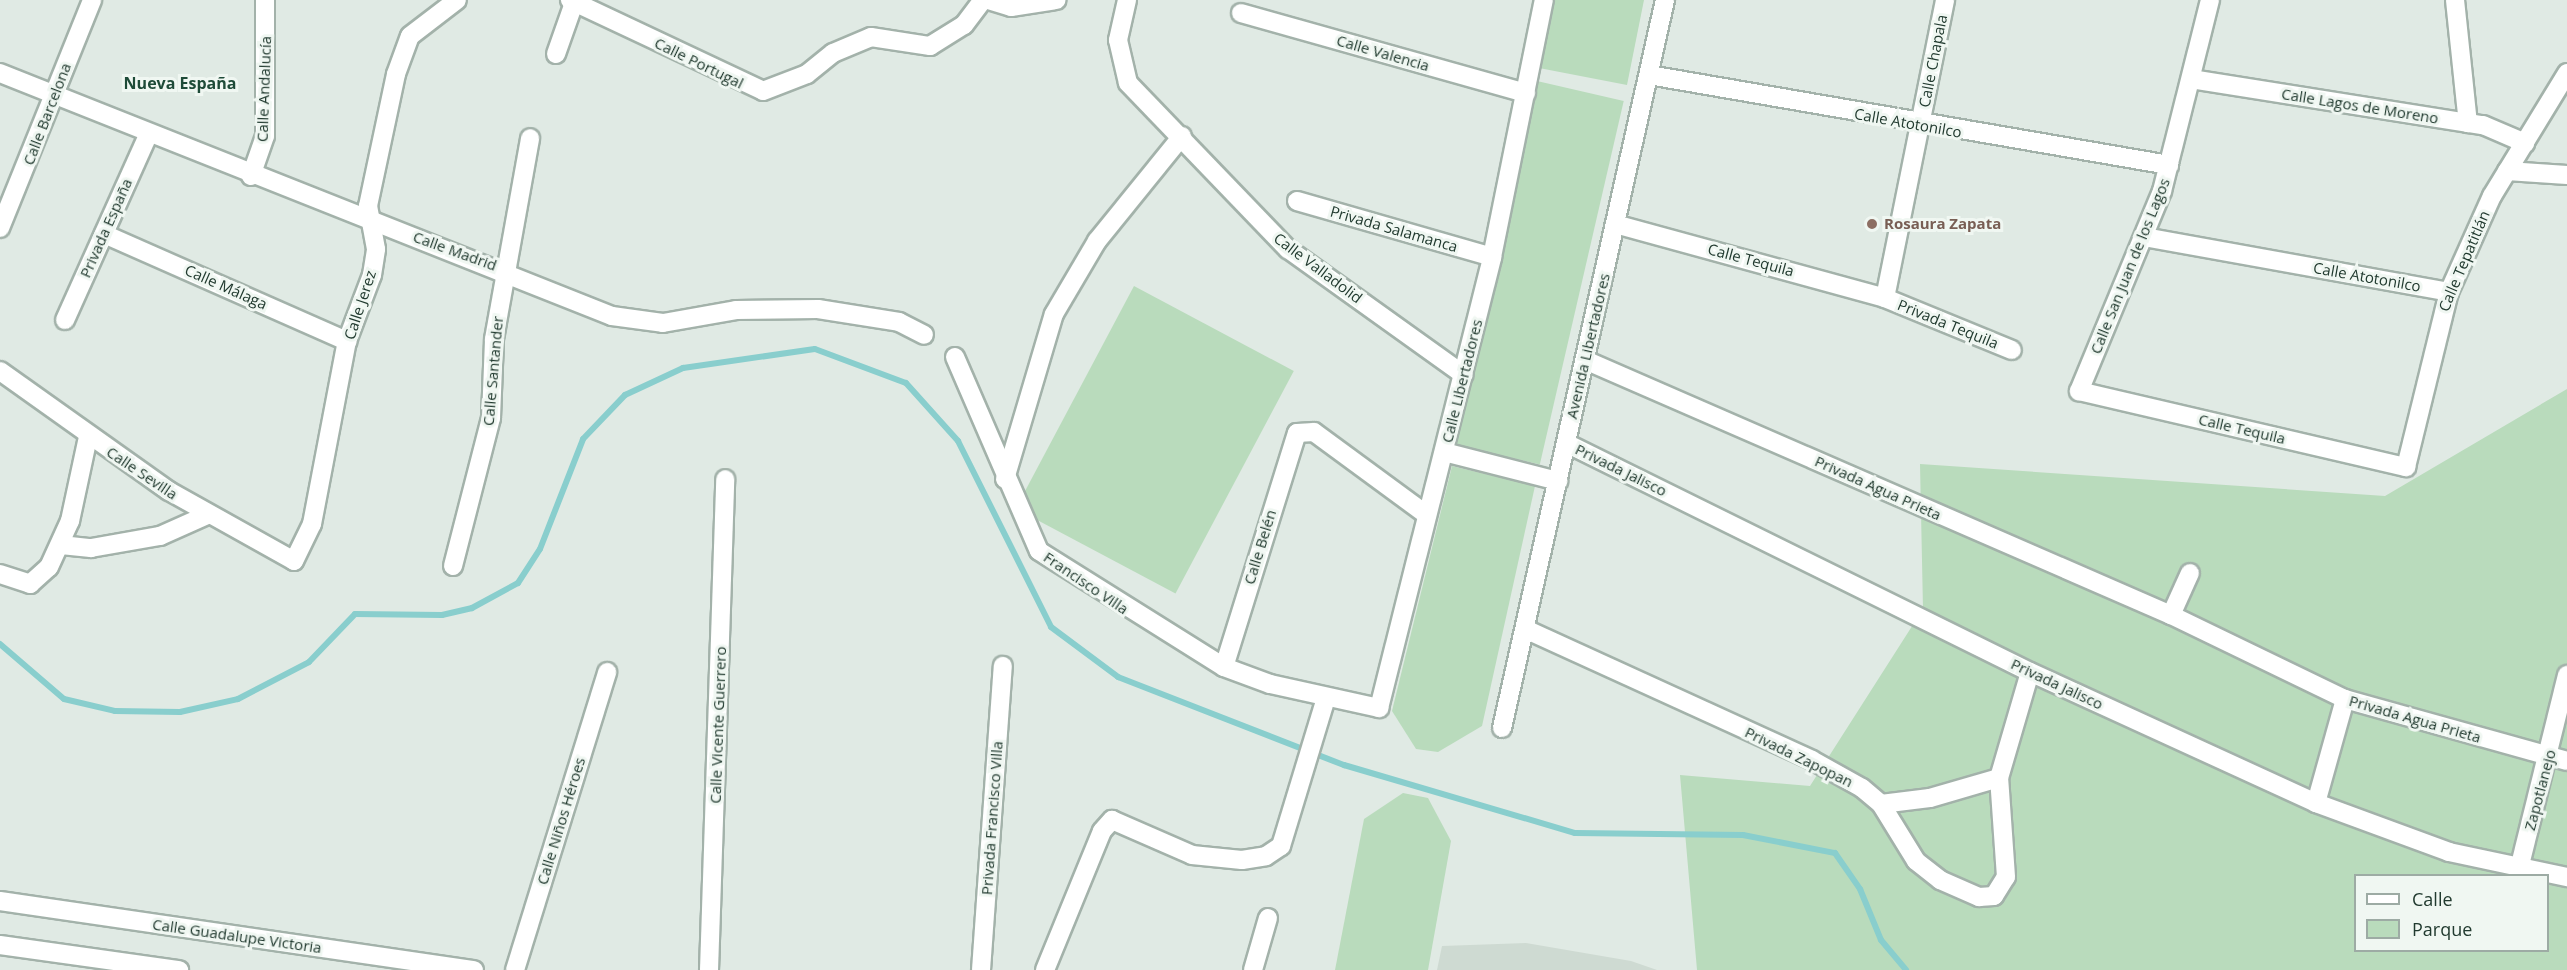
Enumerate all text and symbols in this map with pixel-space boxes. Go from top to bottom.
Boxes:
street label: Calle Chapala [1915,13,1951,109]
street label: Calle Valencia [1335,31,1431,75]
street label: Calle Portugal [652,34,746,92]
street label: Calle Andalucía [253,36,275,142]
street label: Calle Barcelona [19,60,75,168]
district label: Nueva España [124,73,236,93]
street label: Calle Lagos de Moreno [2280,85,2440,127]
street label: Calle Atotonilco [1853,105,1963,141]
street label: Privada España [76,176,136,280]
street label: Calle San Juan de los Lagos [2086,176,2174,356]
street label: Privada Salamanca [1328,202,1460,256]
street label: Calle Tepatitlán [2435,208,2493,314]
place label: Rosaura Zapata [1884,215,2001,233]
marker: Rosaura Zapata [1865,217,1879,231]
street label: Calle Madrid [411,228,499,274]
street label: Calle Valladolid [1270,229,1366,307]
street label: Calle Tequila [1706,240,1796,280]
street label: Calle Atotonilco [2312,259,2422,295]
street label: Calle Málaga [182,261,270,313]
street label: Calle Jerez [340,268,380,342]
street label: Avenida Libertadores [1563,272,1613,420]
street label: Privada Tequila [1895,296,2001,352]
street label: Calle Santander [479,315,507,427]
street label: Calle Libertadores [1438,317,1486,445]
street label: Calle Tequila [2197,410,2287,448]
street label: Privada Jalisco [1572,440,1670,500]
street label: Calle Sevilla [103,443,181,503]
street label: Privada Agua Prieta [1812,452,1944,524]
street label: Calle Belén [1240,507,1280,587]
street label: Francisco Villa [1040,548,1132,618]
street label: Calle Vicente Guerrero [706,646,730,804]
street label: Privada Jalisco [2008,655,2106,713]
street label: Privada Agua Prieta [2347,692,2483,746]
street label: Privada Zapopan [1742,723,1856,791]
street label: Privada Francisco Villa [978,740,1006,896]
street label: Zapotlanejo [2521,748,2559,832]
street label: Calle Niños Héroes [533,755,589,887]
legend [2354,874,2549,952]
text: Calle [2412,887,2453,911]
street label: Calle Guadalupe Victoria [151,915,323,957]
text: Parque [2412,917,2472,941]

